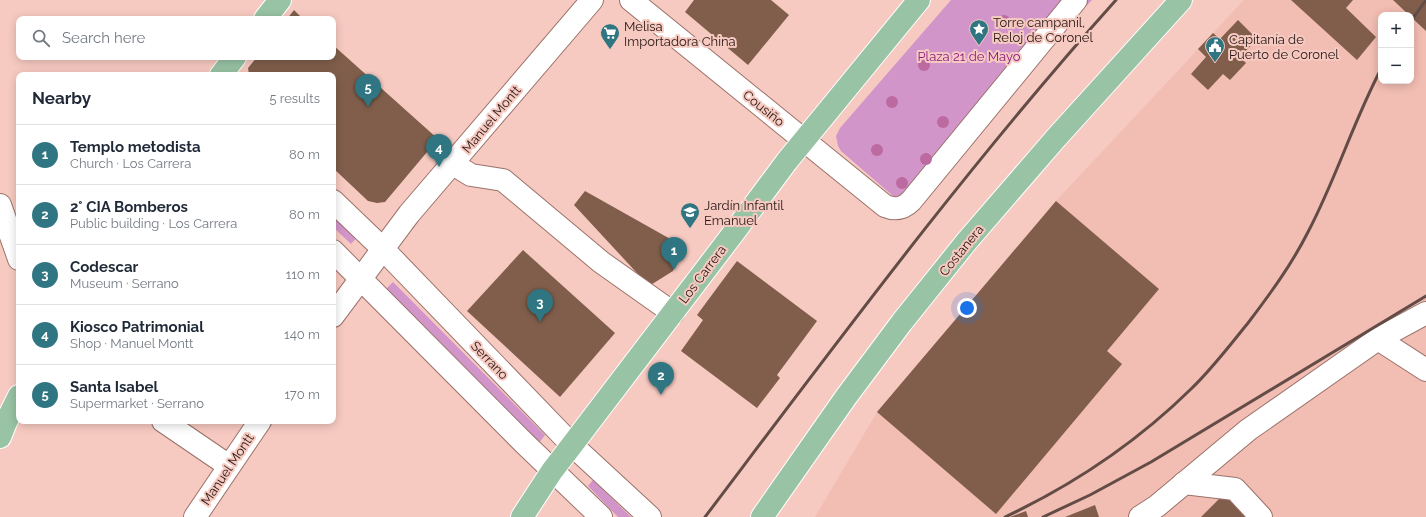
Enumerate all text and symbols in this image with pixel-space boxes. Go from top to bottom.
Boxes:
map controls [1378,12,1414,84]
button: + [1378,12,1414,48]
place label: Torre campanil, Reloj de Coronel [993,15,1093,45]
search box [16,16,336,60]
place icon: Torre campanil, Reloj de Coronel [968,18,990,46]
place label: Melisa Importadora China [624,19,736,49]
supermarket icon: Melisa Importadora China [599,22,621,50]
icon: search [30,27,52,49]
text: Search here [62,29,145,47]
place label: Capitanía de Puerto de Coronel [1229,32,1339,62]
public building icon: Capitanía de Puerto de Coronel [1204,35,1226,63]
button: − [1378,48,1414,84]
park label: Plaza 21 de Mayo [918,49,1021,64]
pin: 5 [355,74,381,107]
street label: Manuel Montt [459,82,524,156]
street label: Cousiño [740,87,788,130]
text: Nearby [32,88,91,108]
text: 5 results [269,91,320,106]
pin: 4 [426,134,452,167]
text: Templo metodista [70,138,201,156]
text: 1 [42,147,48,162]
text: 80 m [289,147,320,162]
text: Church · Los Carrera [70,156,191,171]
text: 2° CIA Bomberos [70,198,188,216]
place label: Jardín Infantil Emanuel [704,198,784,228]
school or university icon: Jardín Infantil Emanuel [679,201,701,229]
text: 2 [41,207,49,222]
text: 80 m [289,207,320,222]
text: Public building · Los Carrera [70,216,237,231]
street label: Costanera [936,222,986,279]
pin: 1 [661,237,687,270]
street label: Los Carrera [676,242,729,306]
text: Codescar [70,258,138,276]
text: 3 [41,267,49,282]
text: 110 m [286,267,320,282]
text: Museum · Serrano [70,276,179,291]
pin: 3 [527,289,553,322]
your location [957,298,977,318]
text: Kiosco Patrimonial [70,318,204,336]
text: 4 [41,327,49,342]
text: 140 m [284,327,320,342]
text: Shop · Manuel Montt [70,336,193,351]
street label: Serrano [468,338,512,383]
pin: 2 [648,362,674,395]
text: Santa Isabel [70,378,158,396]
text: 5 [41,387,49,402]
text: 170 m [284,387,320,402]
text: Supermarket · Serrano [70,396,204,411]
street label: Manuel Montt [198,430,257,508]

